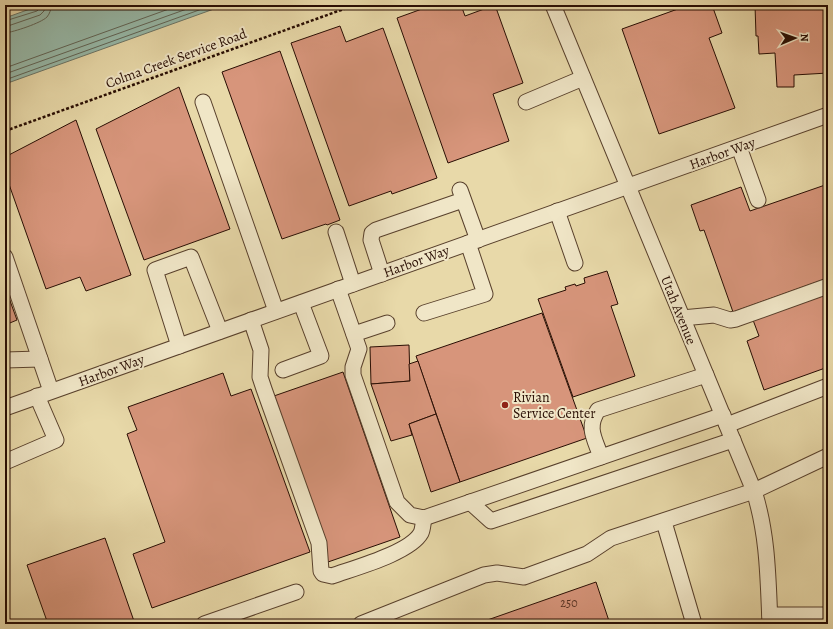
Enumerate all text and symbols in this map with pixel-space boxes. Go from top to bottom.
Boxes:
north arrow [775,18,815,58]
street label: Colma Creek Service Road [103,24,250,93]
text: N [797,33,812,42]
street label: Harbor Way [687,133,758,174]
street label: Harbor Way [381,241,452,282]
street label: Utah Avenue [656,273,701,347]
street label: Harbor Way [76,350,147,391]
place label: Rivian Service Center [513,388,596,423]
marker: Rivian Service Center [500,400,510,410]
house number: 250 [560,595,578,611]

